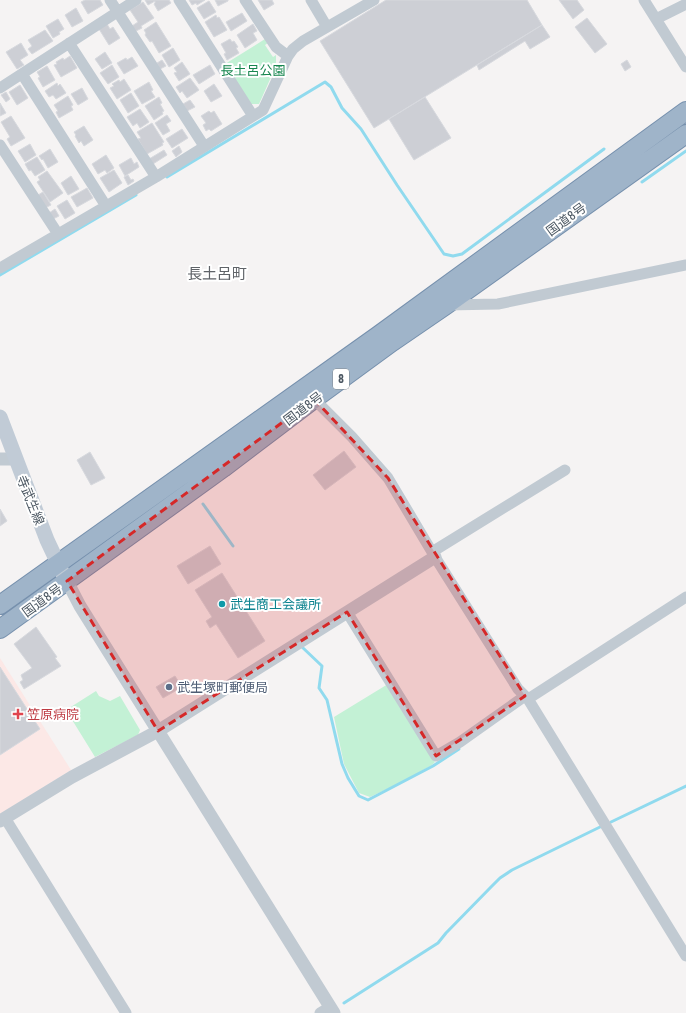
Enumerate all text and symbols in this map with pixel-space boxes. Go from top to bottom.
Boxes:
park label: 長土呂公園 [220,63,286,78]
street label: 国道8号 [544,200,589,239]
district label: 長土呂町 [187,265,247,283]
road number: 8 [333,369,349,389]
street label: 国道8号 [281,389,326,428]
street label: 寺武生線 [14,473,47,527]
street label: 国道8号 [20,581,65,620]
place label: 武生商工会議所 [230,597,321,612]
marker: 武生商工会議所 [217,599,227,609]
place label: 武生塚町郵便局 [177,680,268,695]
marker: 武生塚町郵便局 [164,682,174,692]
place label: 笠原病院 [27,707,79,722]
marker: 笠原病院 [12,708,24,720]

